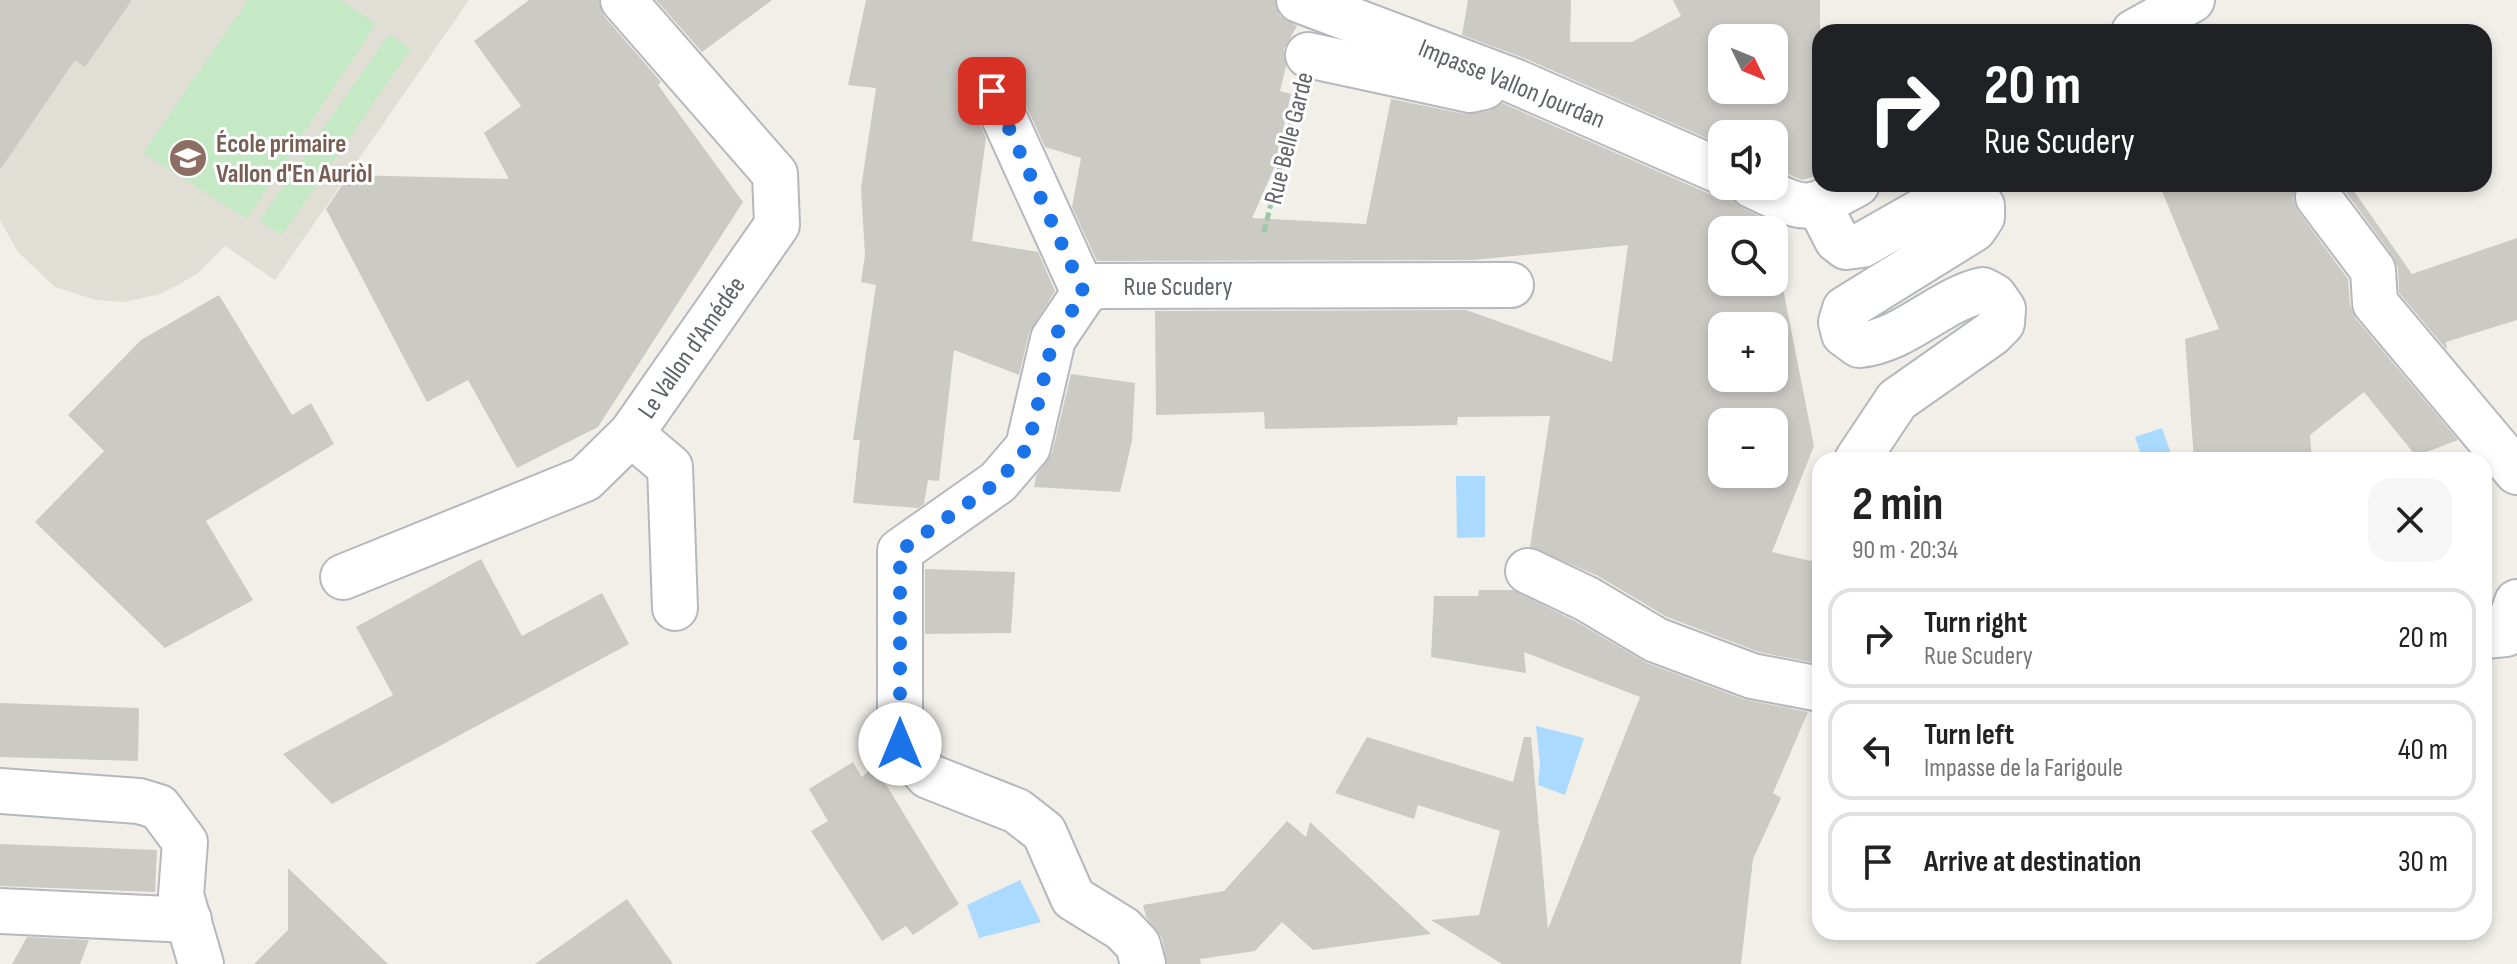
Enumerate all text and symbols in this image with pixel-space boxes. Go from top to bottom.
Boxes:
north arrow [1708,24,1788,104]
map controls [1708,24,1788,488]
street label: Impasse Vallon Jourdan [1414,33,1609,136]
text: 20 m [1984,53,2081,120]
icon: right [1852,56,1956,160]
pin [958,57,1026,125]
icon: arrive [970,69,1014,113]
street label: Rue Belle Garde [1258,69,1321,208]
button: sound [1708,120,1788,200]
text: Rue Scudery [1984,121,2135,164]
place label: École primaire Vallon d'En Auriòl [216,129,372,190]
school or university icon: École primaire Vallon d'En Auriòl [167,137,209,179]
button: search [1708,216,1788,296]
street label: Le Vallon d'Amédée [632,271,753,425]
street label: Rue Scudery [1124,272,1232,303]
button: + [1708,312,1788,392]
button: − [1708,408,1788,488]
text: 2 min [1852,476,1943,533]
button: close [2368,478,2452,562]
text: 90 m · 20:34 [1852,535,1958,566]
text: Turn right [1924,605,2027,641]
icon: right [1856,616,1900,660]
text: 20 m [2398,620,2448,656]
text: Rue Scudery [1924,641,2033,672]
position arrow [858,702,942,786]
text: Turn left [1924,717,2014,753]
icon: left [1856,728,1900,772]
text: 40 m [2398,732,2448,768]
text: Impasse de la Farigoule [1924,753,2123,784]
icon: arrive [1856,840,1900,884]
text: Arrive at destination [1924,844,2141,880]
text: 30 m [2398,844,2448,880]

